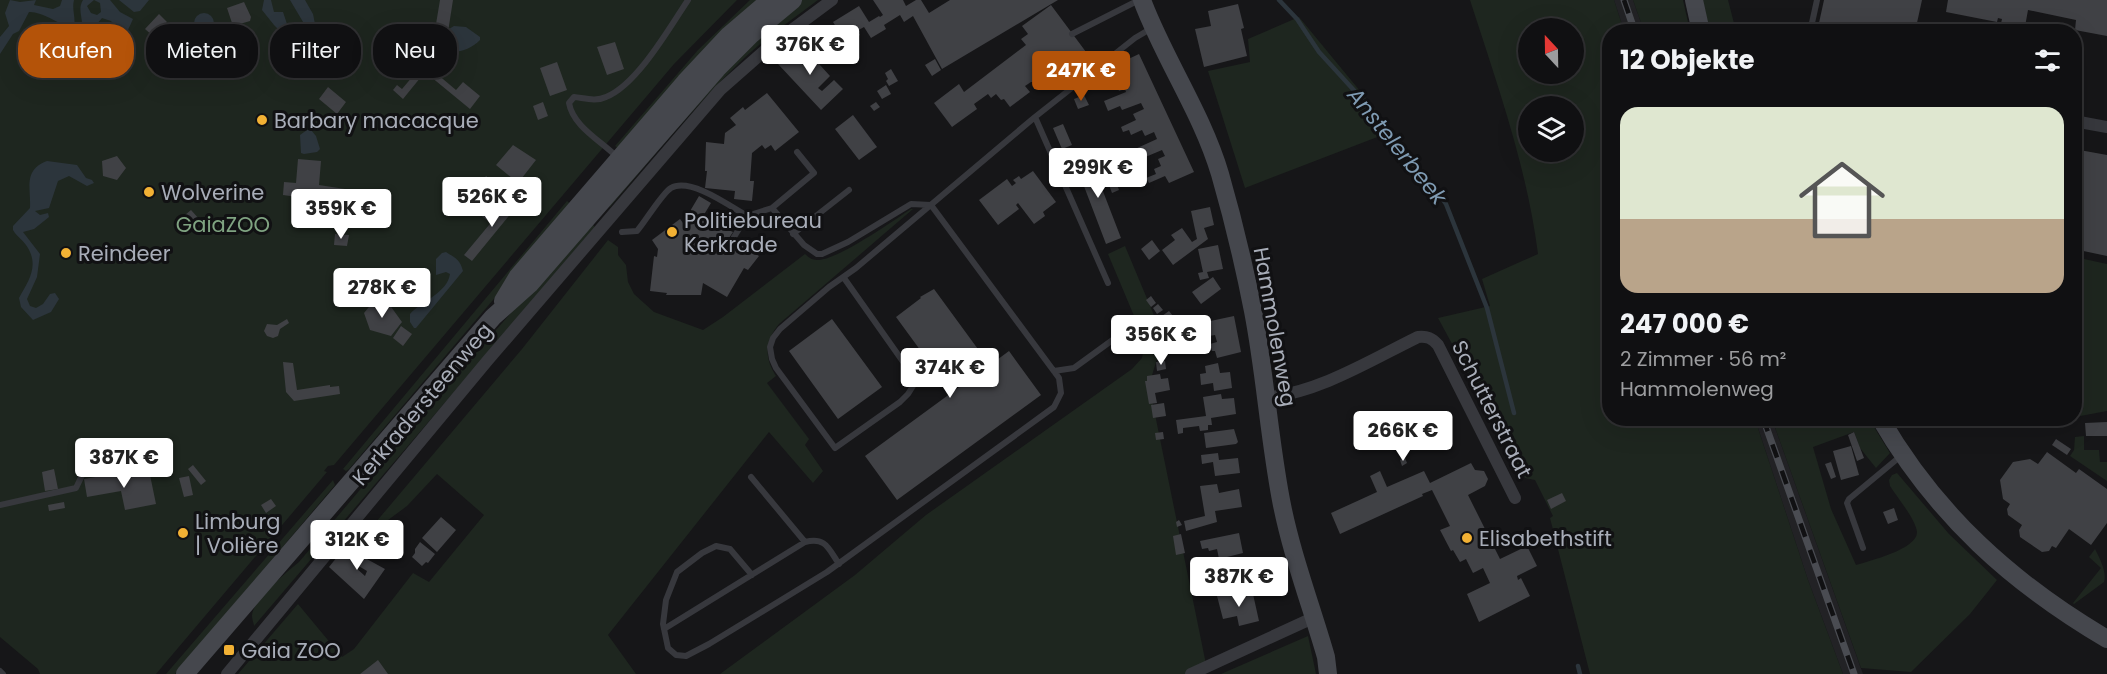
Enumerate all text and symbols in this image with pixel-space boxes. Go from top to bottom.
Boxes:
north arrow [1518,18,1584,84]
map controls [1518,18,1584,162]
chip: Kaufen [18,24,134,78]
chip: Mieten [146,24,258,78]
chip: Filter [270,24,361,78]
chip: Neu [373,24,457,78]
pin: 376K € [761,25,859,76]
text: 376K € [775,30,845,58]
text: 12 Objekte [1620,42,1755,78]
icon: filters [2031,44,2064,77]
pin: 247K € [1032,51,1130,102]
text: 247K € [1046,56,1116,84]
water label: Anstelerbeek [1339,80,1455,213]
button: layers [1518,96,1584,162]
place label: Barbary macacque [274,106,479,135]
marker: Barbary macacque [255,113,269,127]
icon: home [1788,146,1896,254]
pin: 299K € [1049,148,1147,199]
text: 299K € [1063,153,1133,181]
pin: 526K € [443,177,541,228]
place label: Wolverine [161,178,264,207]
text: 526K € [456,182,528,210]
marker: Wolverine [142,185,156,199]
pin: 359K € [292,189,390,240]
text: 359K € [305,194,377,222]
place label: Politiebureau Kerkrade [684,206,822,259]
park label: GaiaZOO [176,210,270,239]
marker: Politiebureau Kerkrade [665,225,679,239]
place label: Reindeer [78,239,171,268]
street label: Hammolenweg [1247,245,1303,409]
marker: Reindeer [59,246,73,260]
pin: 278K € [333,268,431,319]
text: 278K € [347,273,417,301]
text: 247 000 € [1620,306,1749,342]
pin: 356K € [1112,315,1210,366]
street label: Kerkradersteenweg [345,317,499,491]
text: 356K € [1125,320,1197,348]
street label: Schutterstraat [1445,335,1539,483]
text: 2 Zimmer · 56 m² [1620,345,1786,373]
pin: 374K € [901,348,999,399]
text: 374K € [915,353,985,381]
text: Hammolenweg [1620,375,1774,403]
pin: 266K € [1354,411,1452,462]
text: 266K € [1368,416,1439,444]
pin: 387K € [75,438,173,489]
text: 387K € [89,443,159,471]
place label: Limburg | Volière [195,507,281,560]
pin: 312K € [308,520,406,571]
place label: Elisabethstift [1479,524,1612,553]
text: 312K € [324,525,390,553]
marker: Limburg | Volière [176,526,190,540]
marker: Elisabethstift [1460,531,1474,545]
pin: 387K € [1190,557,1288,608]
text: 387K € [1204,562,1274,590]
place label: Gaia ZOO [241,636,341,665]
marker: Gaia ZOO [222,643,236,657]

